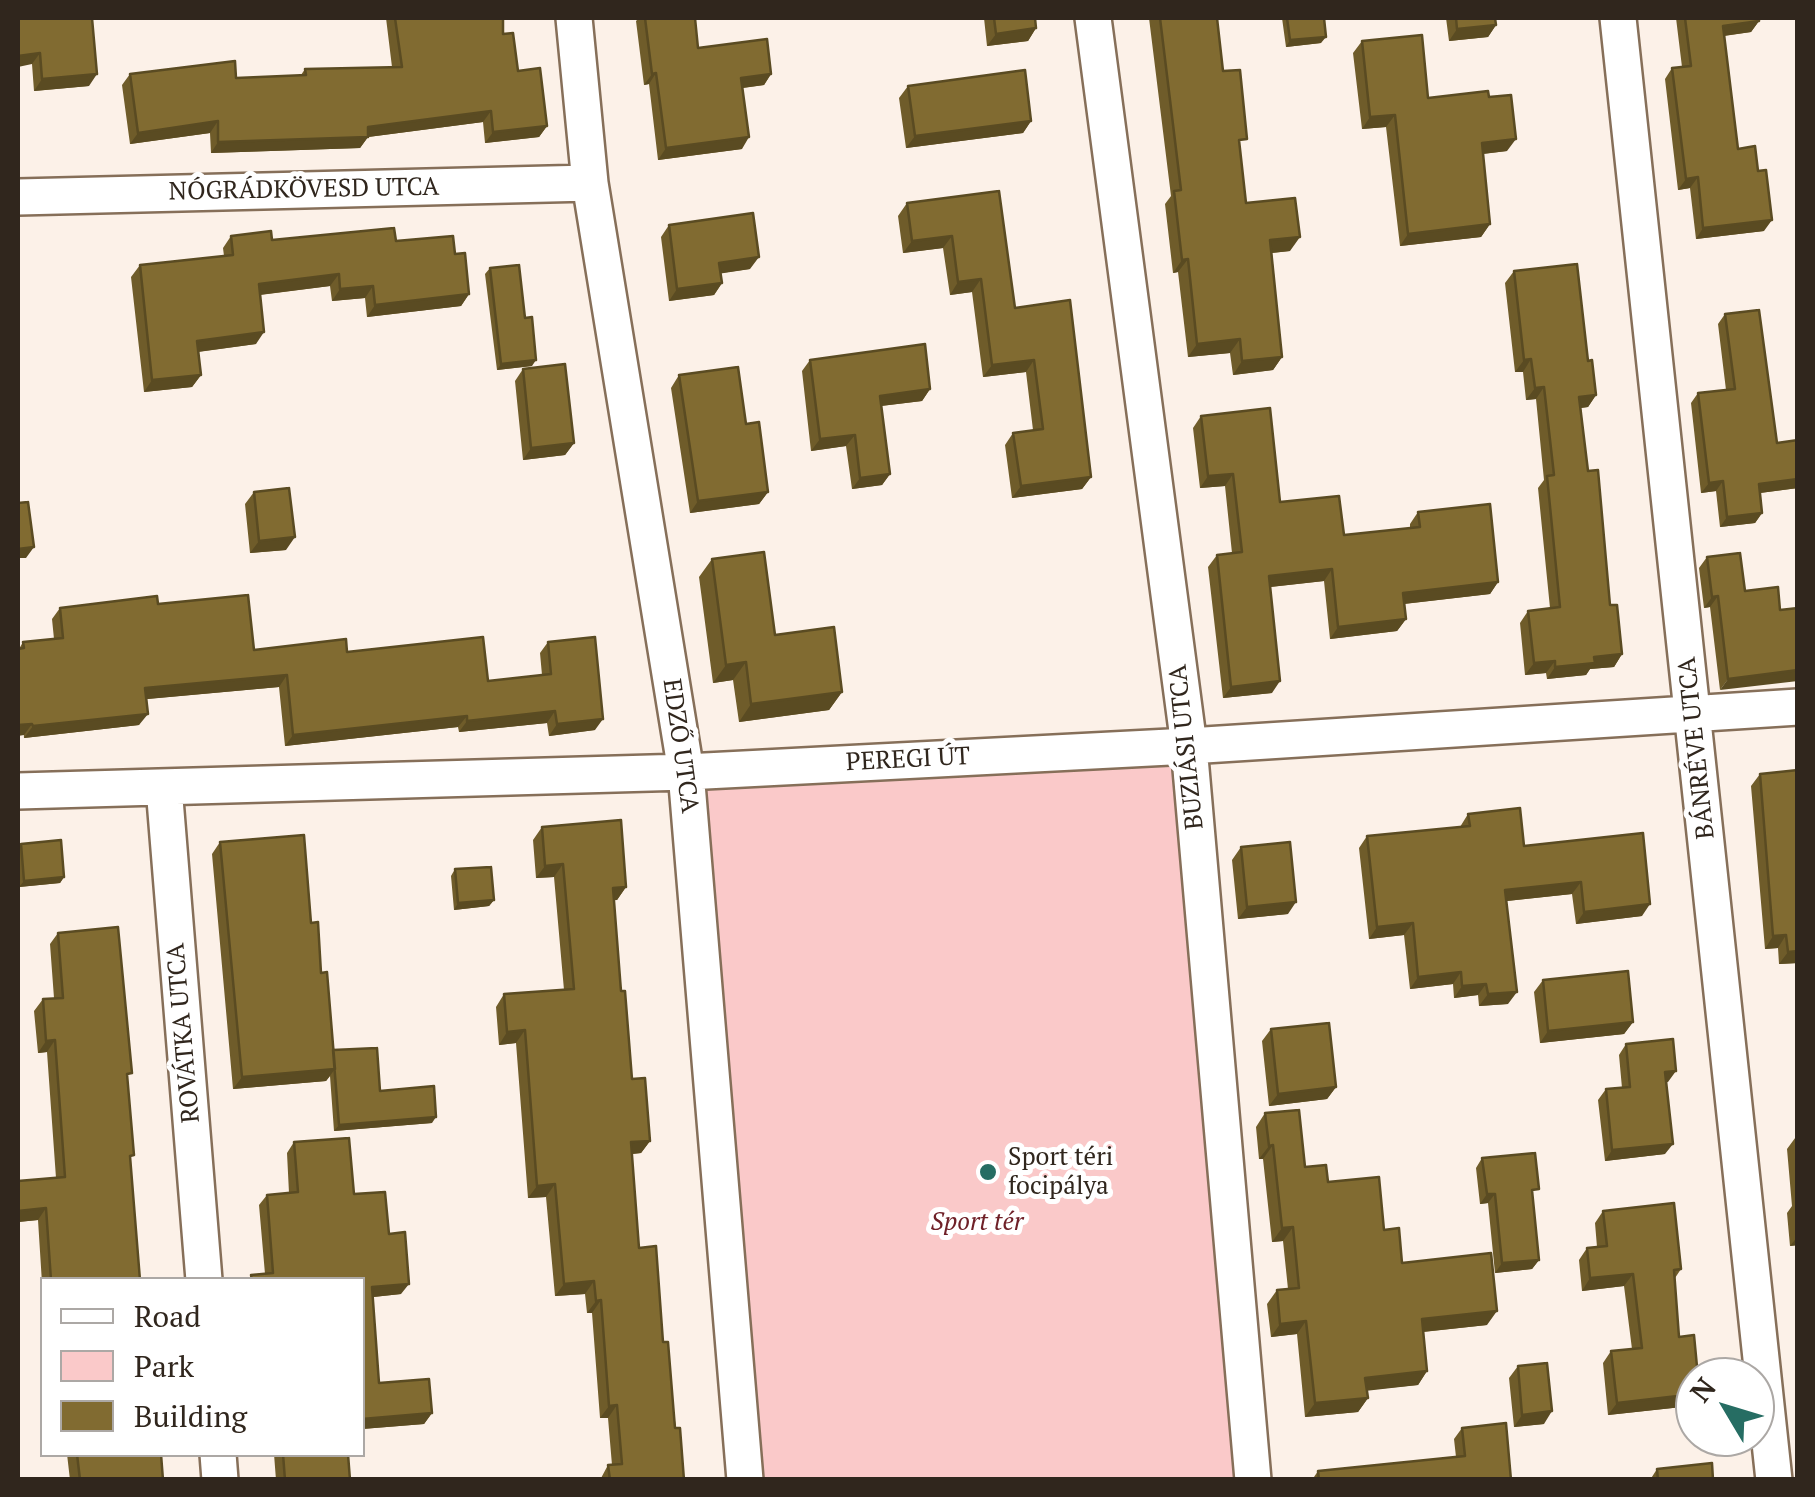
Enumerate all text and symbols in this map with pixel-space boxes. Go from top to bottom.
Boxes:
street label: NÓGRÁDKÖVESD UTCA [168,173,440,207]
street label: BÁNRÉVE UTCA [1673,655,1721,841]
street label: BUZIÁSI UTCA [1163,663,1211,831]
street label: EDZŐ UTCA [656,677,704,815]
street label: PEREGI ÚT [845,742,971,778]
street label: ROVÁTKA UTCA [161,942,207,1124]
place label: Sport téri focipálya [1008,1143,1113,1202]
marker: Sport téri focipálya [977,1161,999,1183]
park label: Sport tér [931,1208,1023,1238]
legend [40,1277,365,1457]
text: Road [134,1296,201,1336]
text: Park [134,1346,194,1386]
north arrow [1675,1357,1775,1457]
text: N [1681,1370,1724,1409]
text: Building [134,1396,247,1436]

